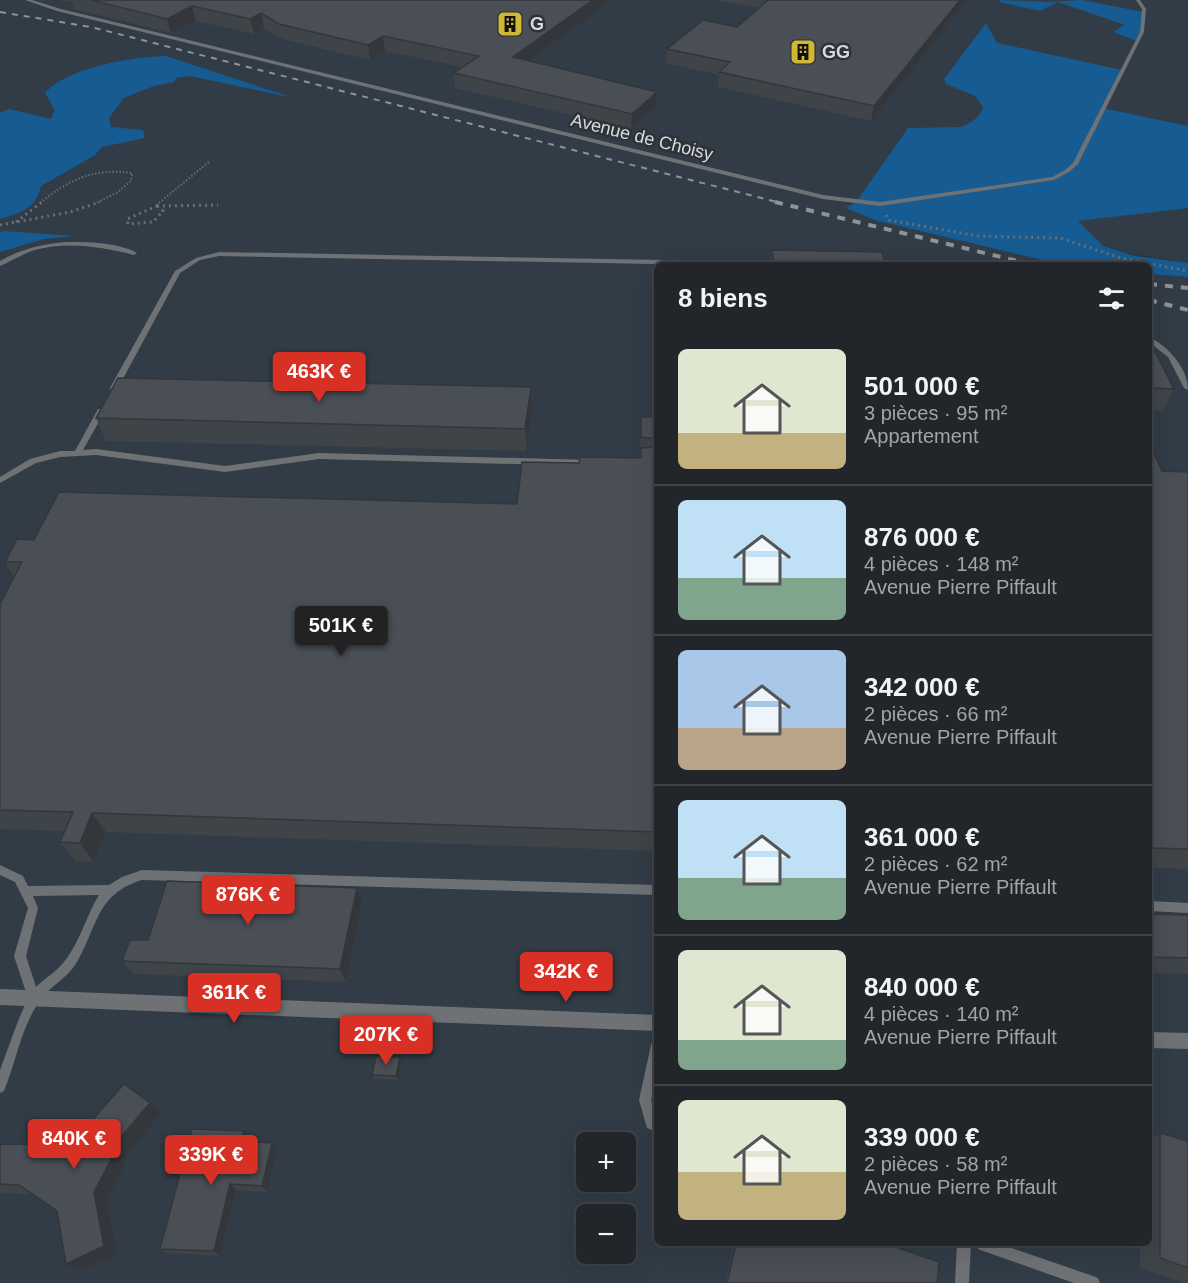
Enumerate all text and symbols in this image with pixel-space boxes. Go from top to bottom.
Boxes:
building icon: G [495,9,525,39]
place label: G [530,14,544,34]
building icon: GG [788,37,818,67]
place label: GG [822,42,850,62]
street label: Avenue de Choisy [569,110,715,164]
icon: filters [1095,282,1128,315]
text: 8 biens [678,283,768,313]
pin: 463K € [270,352,368,403]
text: 463K € [287,360,351,382]
text: 501 000 € [864,371,980,401]
icon: home [726,373,798,445]
text: 3 pièces · 95 m² [864,402,1007,424]
text: Appartement [864,425,979,447]
text: 876 000 € [864,522,980,552]
icon: home [726,524,798,596]
text: 4 pièces · 148 m² [864,553,1019,575]
text: Avenue Pierre Piffault [864,576,1057,598]
pin: 501K € [292,606,390,657]
text: 501K € [309,614,373,636]
text: 342 000 € [864,672,980,702]
icon: home [726,674,798,746]
text: 2 pièces · 66 m² [864,703,1007,725]
text: Avenue Pierre Piffault [864,726,1057,748]
text: 361 000 € [864,822,980,852]
icon: home [726,824,798,896]
text: 2 pièces · 62 m² [864,853,1007,875]
pin: 876K € [199,875,297,926]
text: Avenue Pierre Piffault [864,876,1057,898]
text: 876K € [216,883,280,905]
pin: 342K € [517,952,615,1003]
text: 342K € [534,960,598,982]
text: 840 000 € [864,972,980,1002]
pin: 361K € [185,973,283,1024]
icon: home [726,974,798,1046]
text: 361K € [202,981,266,1003]
text: 4 pièces · 140 m² [864,1003,1019,1025]
pin: 207K € [337,1015,435,1066]
text: 207K € [354,1023,418,1045]
text: Avenue Pierre Piffault [864,1026,1057,1048]
pin: 840K € [25,1119,123,1170]
text: 339 000 € [864,1122,980,1152]
icon: home [726,1124,798,1196]
text: 840K € [42,1127,106,1149]
map controls [576,1132,636,1264]
button: + [576,1132,636,1192]
pin: 339K € [162,1135,260,1186]
text: 339K € [179,1143,243,1165]
text: 2 pièces · 58 m² [864,1153,1007,1175]
text: Avenue Pierre Piffault [864,1176,1057,1198]
button: − [576,1204,636,1264]

